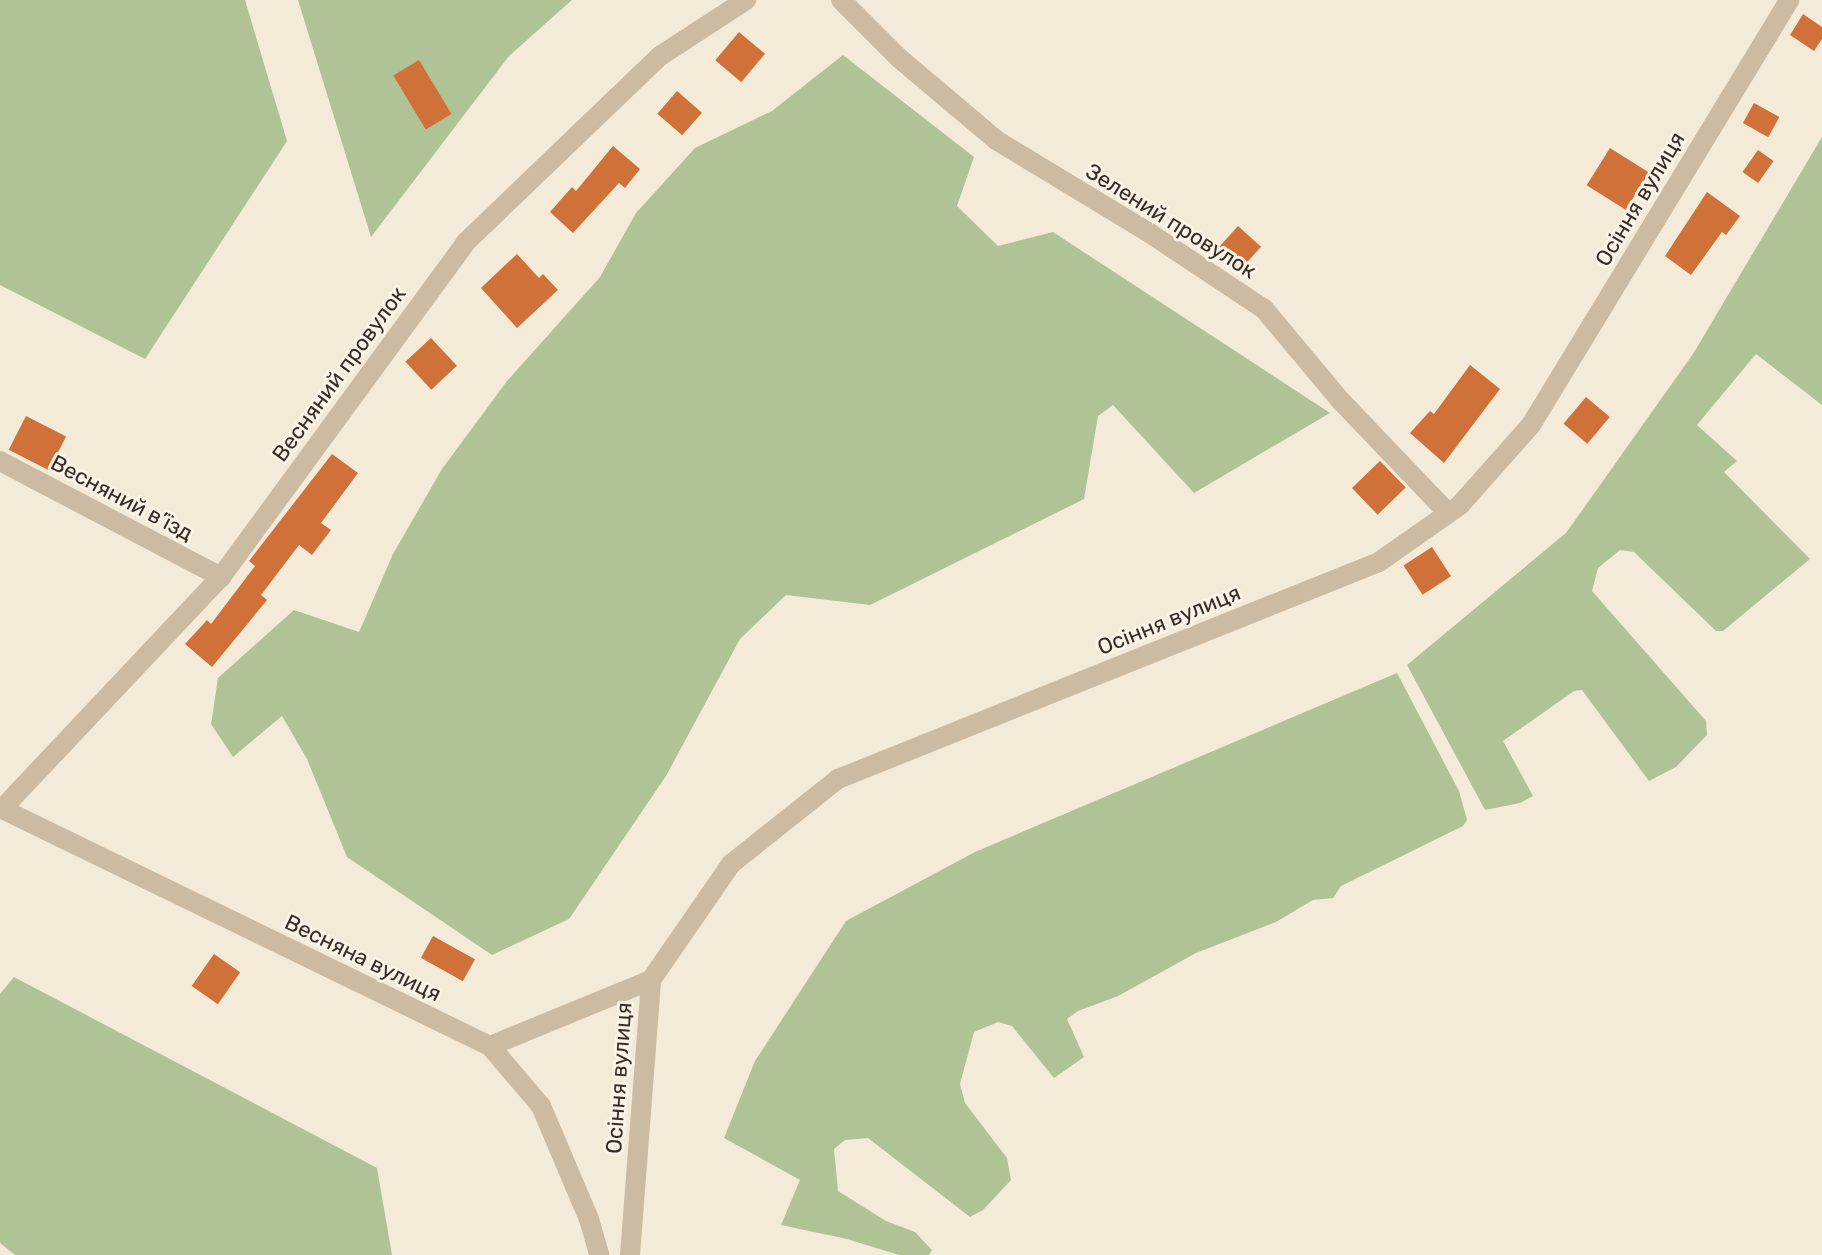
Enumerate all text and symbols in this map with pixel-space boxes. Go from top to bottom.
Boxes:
street label: Осіння вулиця [1590,127,1690,271]
street label: Зелений провулок [1081,158,1261,284]
street label: Весняний провулок [267,281,411,467]
street label: Весняний в’їзд [46,449,198,547]
street label: Осіння вулиця [1094,579,1244,661]
street label: Весняна вулиця [280,909,446,1007]
street label: Осіння вулиця [601,1001,637,1155]

